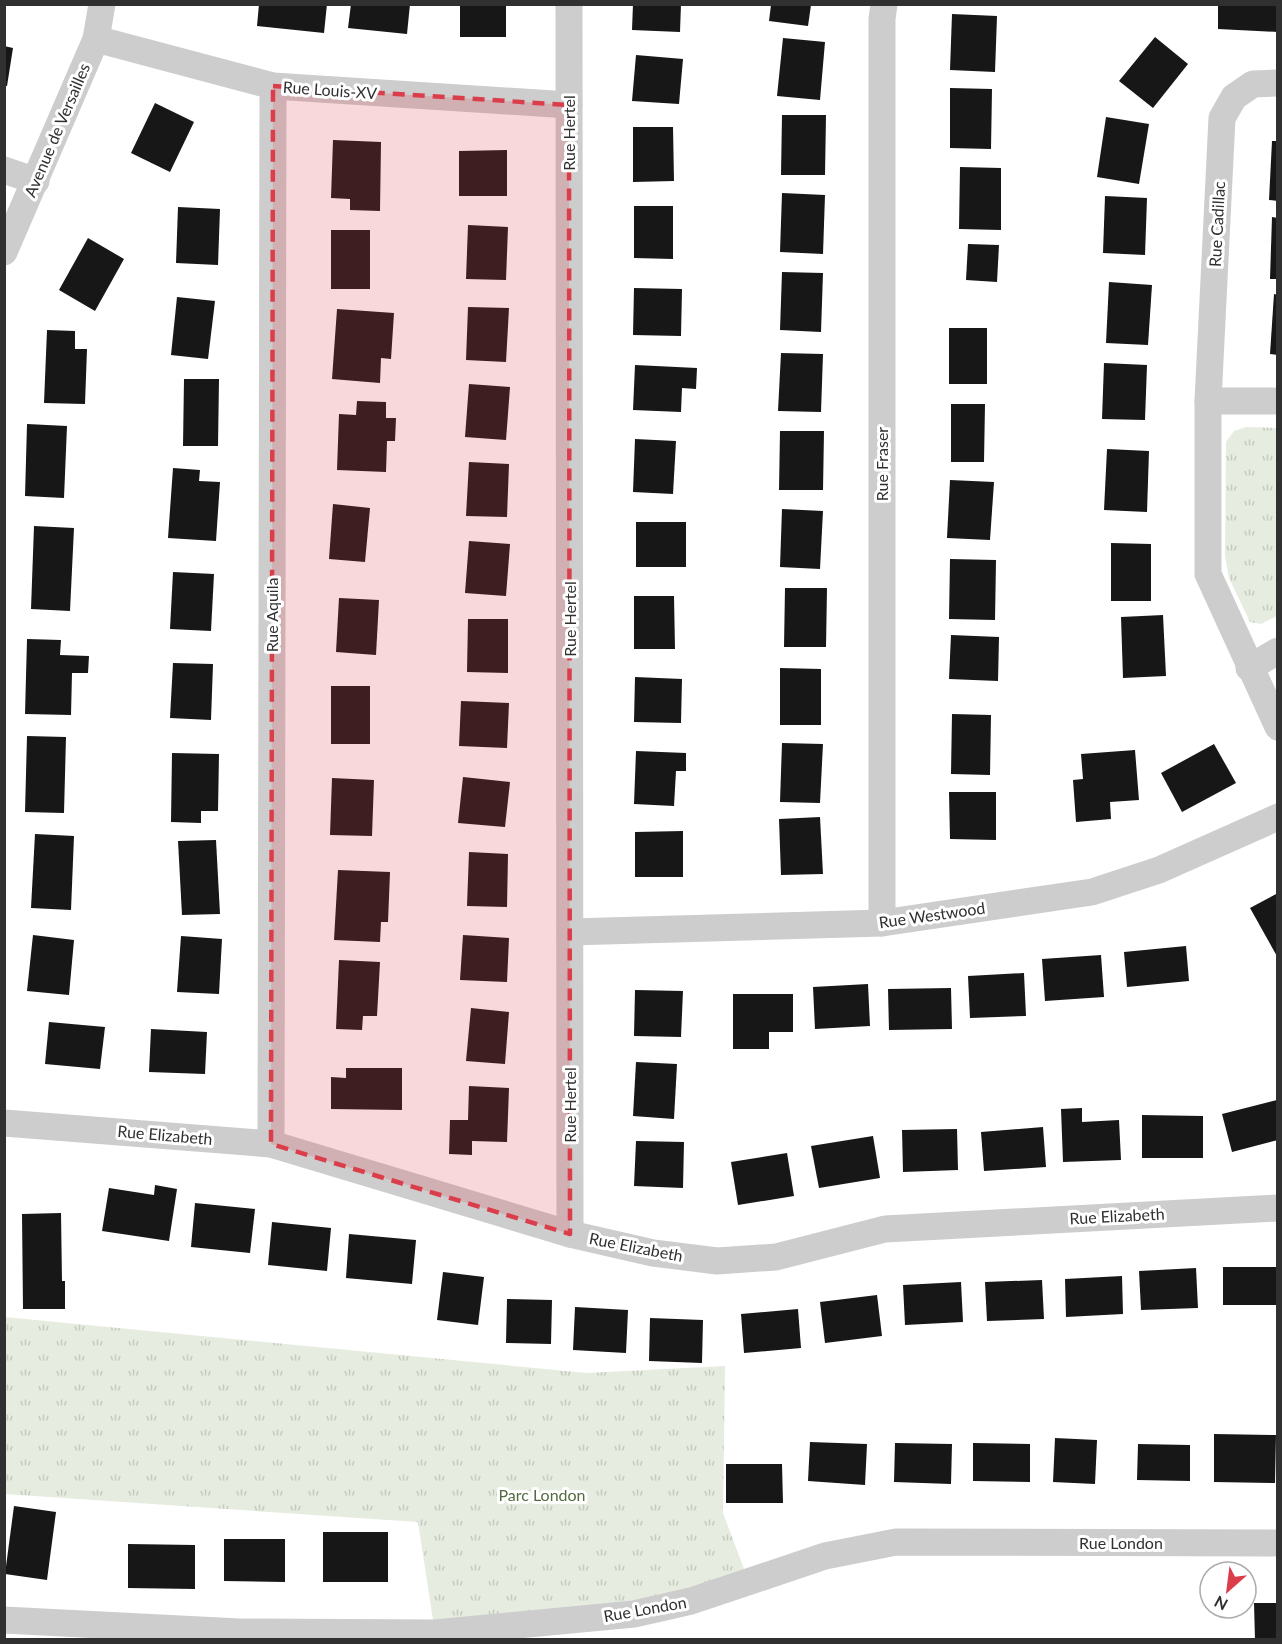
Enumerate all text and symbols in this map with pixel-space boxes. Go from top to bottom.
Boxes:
street label: Avenue de Versailles [20,60,93,200]
street label: Rue Louis-XV [282,77,378,102]
street label: Rue Hertel [559,95,578,171]
street label: Rue Cadillac [1205,180,1228,267]
street label: Rue Fraser [872,427,891,501]
street label: Rue Aquila [262,578,281,652]
street label: Rue Hertel [560,581,579,657]
street label: Rue Westwood [877,898,986,931]
street label: Rue Hertel [560,1067,579,1143]
street label: Rue Elizabeth [117,1121,213,1148]
street label: Rue Elizabeth [1069,1204,1165,1227]
street label: Rue Elizabeth [588,1228,685,1265]
park label: Parc London [498,1485,586,1504]
street label: Rue London [1079,1533,1163,1552]
north arrow [1198,1560,1258,1620]
street label: Rue London [602,1592,688,1625]
text: N [1211,1592,1231,1615]

